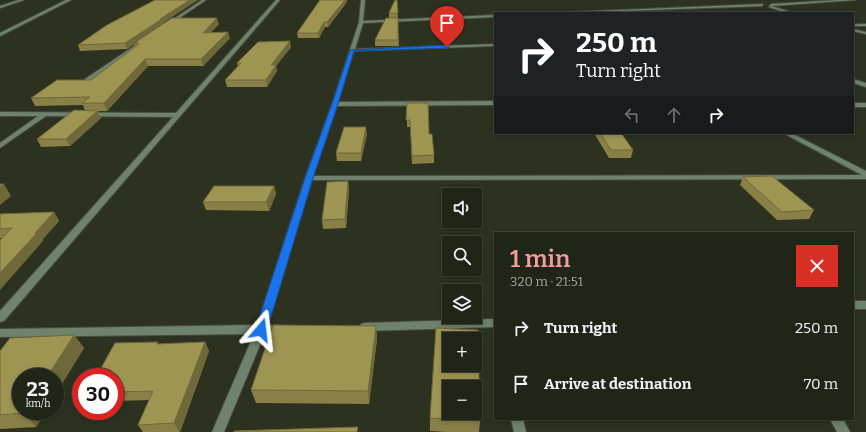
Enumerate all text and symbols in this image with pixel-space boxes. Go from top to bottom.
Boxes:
pin [430,6,464,47]
icon: arrive [436,12,458,34]
text: 250 m [576,26,657,59]
icon: right [510,28,562,80]
text: Turn right [576,60,661,82]
icon: left [621,104,643,126]
icon: ahead [663,104,685,126]
icon: right [705,104,727,126]
map controls [442,188,482,420]
button: sound [442,188,482,228]
button: search [442,236,482,276]
text: 1 min [510,245,570,273]
button: close [796,245,838,287]
text: 320 m · 21:51 [510,274,583,289]
button: layers [442,284,482,324]
position arrow [240,309,282,351]
icon: right [510,317,532,339]
text: Turn right [544,319,617,337]
text: 250 m [795,319,838,337]
button: + [442,332,482,372]
speed limit sign: 30 [72,368,124,420]
icon: arrive [510,373,532,395]
text: Arrive at destination [544,375,691,393]
text: 70 m [804,375,838,393]
text: 23 [27,377,49,401]
button: − [442,380,482,420]
text: km/h [26,398,50,410]

